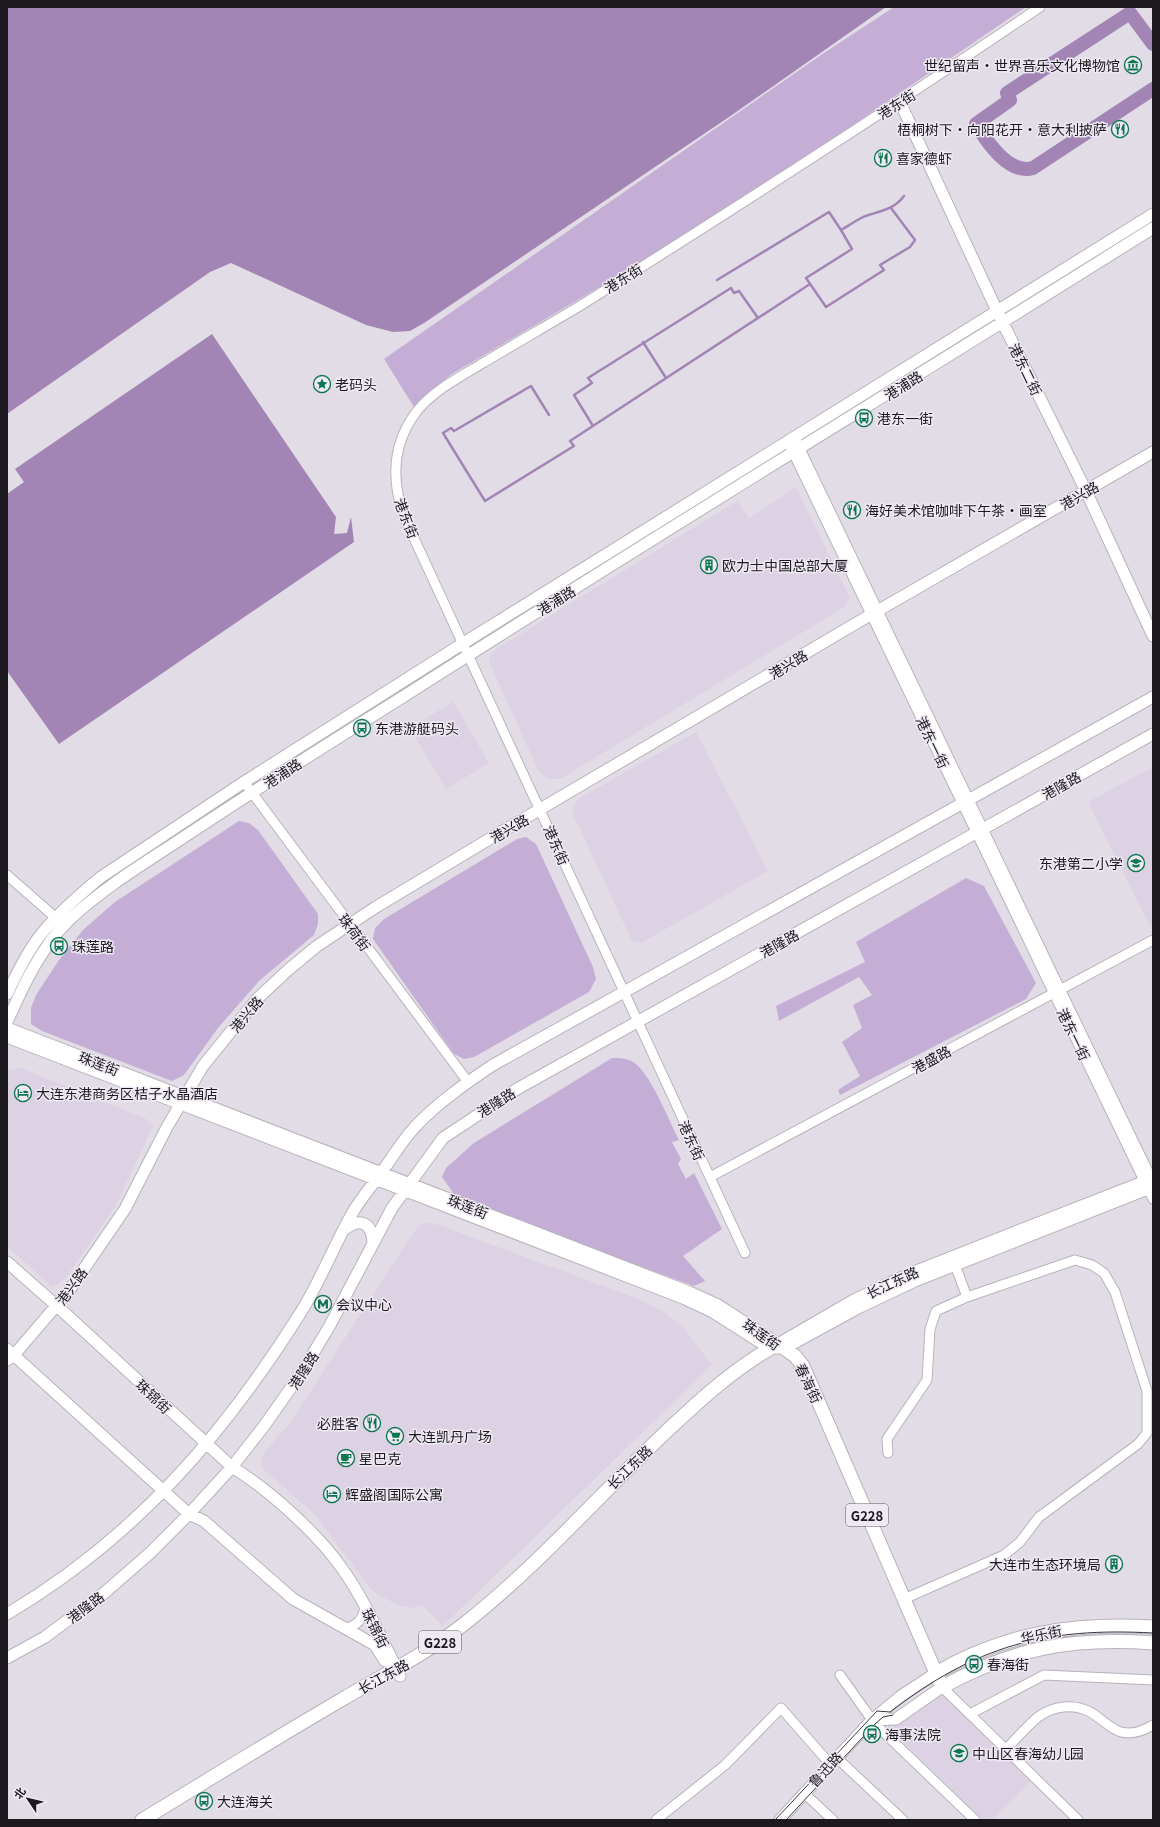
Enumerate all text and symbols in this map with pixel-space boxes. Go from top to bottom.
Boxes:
place label: 世纪留声·世界音乐文化博物馆 [924,55,1120,75]
museum icon: 世纪留声·世界音乐文化博物馆 [1123,55,1143,75]
street label: 港东街 [873,84,919,124]
place label: 梧桐树下·向阳花开·意大利披萨 [897,119,1107,139]
restaurant icon: 梧桐树下·向阳花开·意大利披萨 [1110,119,1130,139]
restaurant icon: 喜家德虾 [873,148,893,168]
place label: 喜家德虾 [896,148,952,168]
street label: 港东街 [600,258,646,298]
street label: 港东二街 [1005,339,1047,399]
street label: 港浦路 [880,365,926,405]
place icon: 老码头 [312,374,332,394]
place label: 老码头 [335,374,377,394]
bus stop icon: 港东一街 [854,408,874,428]
place label: 港东一街 [877,408,933,428]
street label: 港兴路 [1056,476,1102,514]
street label: 港东街 [390,495,424,541]
restaurant icon: 海好美术馆咖啡下午茶·画室 [842,500,862,520]
place label: 海好美术馆咖啡下午茶·画室 [865,500,1047,520]
building icon: 欧力士中国总部大厦 [699,555,719,575]
place label: 欧力士中国总部大厦 [722,555,848,575]
street label: 港浦路 [533,580,579,620]
street label: 港兴路 [765,645,811,683]
street label: 港东一街 [912,712,954,772]
bus stop icon: 东港游艇码头 [352,718,372,738]
place label: 东港游艇码头 [375,718,459,738]
street label: 港浦路 [259,753,305,793]
street label: 港隆路 [1038,766,1084,804]
street label: 港兴路 [486,809,532,847]
street label: 港东街 [539,822,575,868]
place label: 东港第二小学 [1039,853,1123,873]
school or university icon: 东港第二小学 [1126,853,1146,873]
street label: 珠荷街 [334,909,376,955]
street label: 港隆路 [756,924,802,962]
bus stop icon: 珠莲路 [49,936,69,956]
place label: 珠莲路 [72,936,114,956]
street label: 港兴路 [225,991,267,1037]
street label: 港东一街 [1053,1004,1095,1064]
street label: 港盛路 [908,1040,954,1078]
street label: 珠莲街 [76,1046,122,1080]
street label: 港隆路 [473,1082,519,1122]
hotel icon: 大连东港商务区桔子水晶酒店 [13,1083,33,1103]
place label: 大连东港商务区桔子水晶酒店 [36,1083,218,1103]
street label: 港东街 [674,1117,710,1163]
street label: 珠莲街 [445,1189,491,1223]
street label: 长江东路 [862,1261,922,1303]
street label: 港兴路 [51,1263,91,1309]
metro station icon: 会议中心 [313,1294,333,1314]
place label: 会议中心 [336,1294,392,1314]
street label: 珠莲街 [739,1314,785,1354]
street label: 港隆路 [283,1347,323,1393]
street label: 春海街 [791,1360,827,1406]
street label: 珠锦街 [132,1374,176,1418]
place label: 必胜客 [317,1413,359,1433]
restaurant icon: 必胜客 [362,1413,382,1433]
supermarket icon: 大连凯丹广场 [385,1426,405,1446]
place label: 大连凯丹广场 [408,1426,492,1446]
street label: 长江东路 [602,1440,656,1494]
cafe icon: 星巴克 [336,1448,356,1468]
place label: 星巴克 [359,1448,401,1468]
hotel icon: 辉盛阁国际公寓 [322,1484,342,1504]
place label: 辉盛阁国际公寓 [345,1484,443,1504]
road number: G228 [846,1504,888,1526]
place label: 大连市生态环境局 [989,1554,1101,1574]
building icon: 大连市生态环境局 [1104,1554,1124,1574]
street label: 港隆路 [62,1586,108,1628]
street label: 珠锦街 [358,1605,394,1651]
street label: 华乐街 [1018,1620,1064,1648]
road number: G228 [419,1631,461,1653]
street label: 长江东路 [354,1654,412,1698]
bus stop icon: 春海街 [964,1654,984,1674]
place label: 春海街 [987,1654,1029,1674]
bus stop icon: 海事法院 [862,1724,882,1744]
place label: 海事法院 [885,1724,941,1744]
school or university icon: 中山区春海幼儿园 [949,1743,969,1763]
place label: 中山区春海幼儿园 [972,1743,1084,1763]
street label: 鲁迅路 [803,1747,847,1791]
north arrow [8,1779,48,1819]
text: 北 [9,1784,29,1802]
bus stop icon: 大连海关 [194,1791,214,1811]
place label: 大连海关 [217,1791,273,1811]

